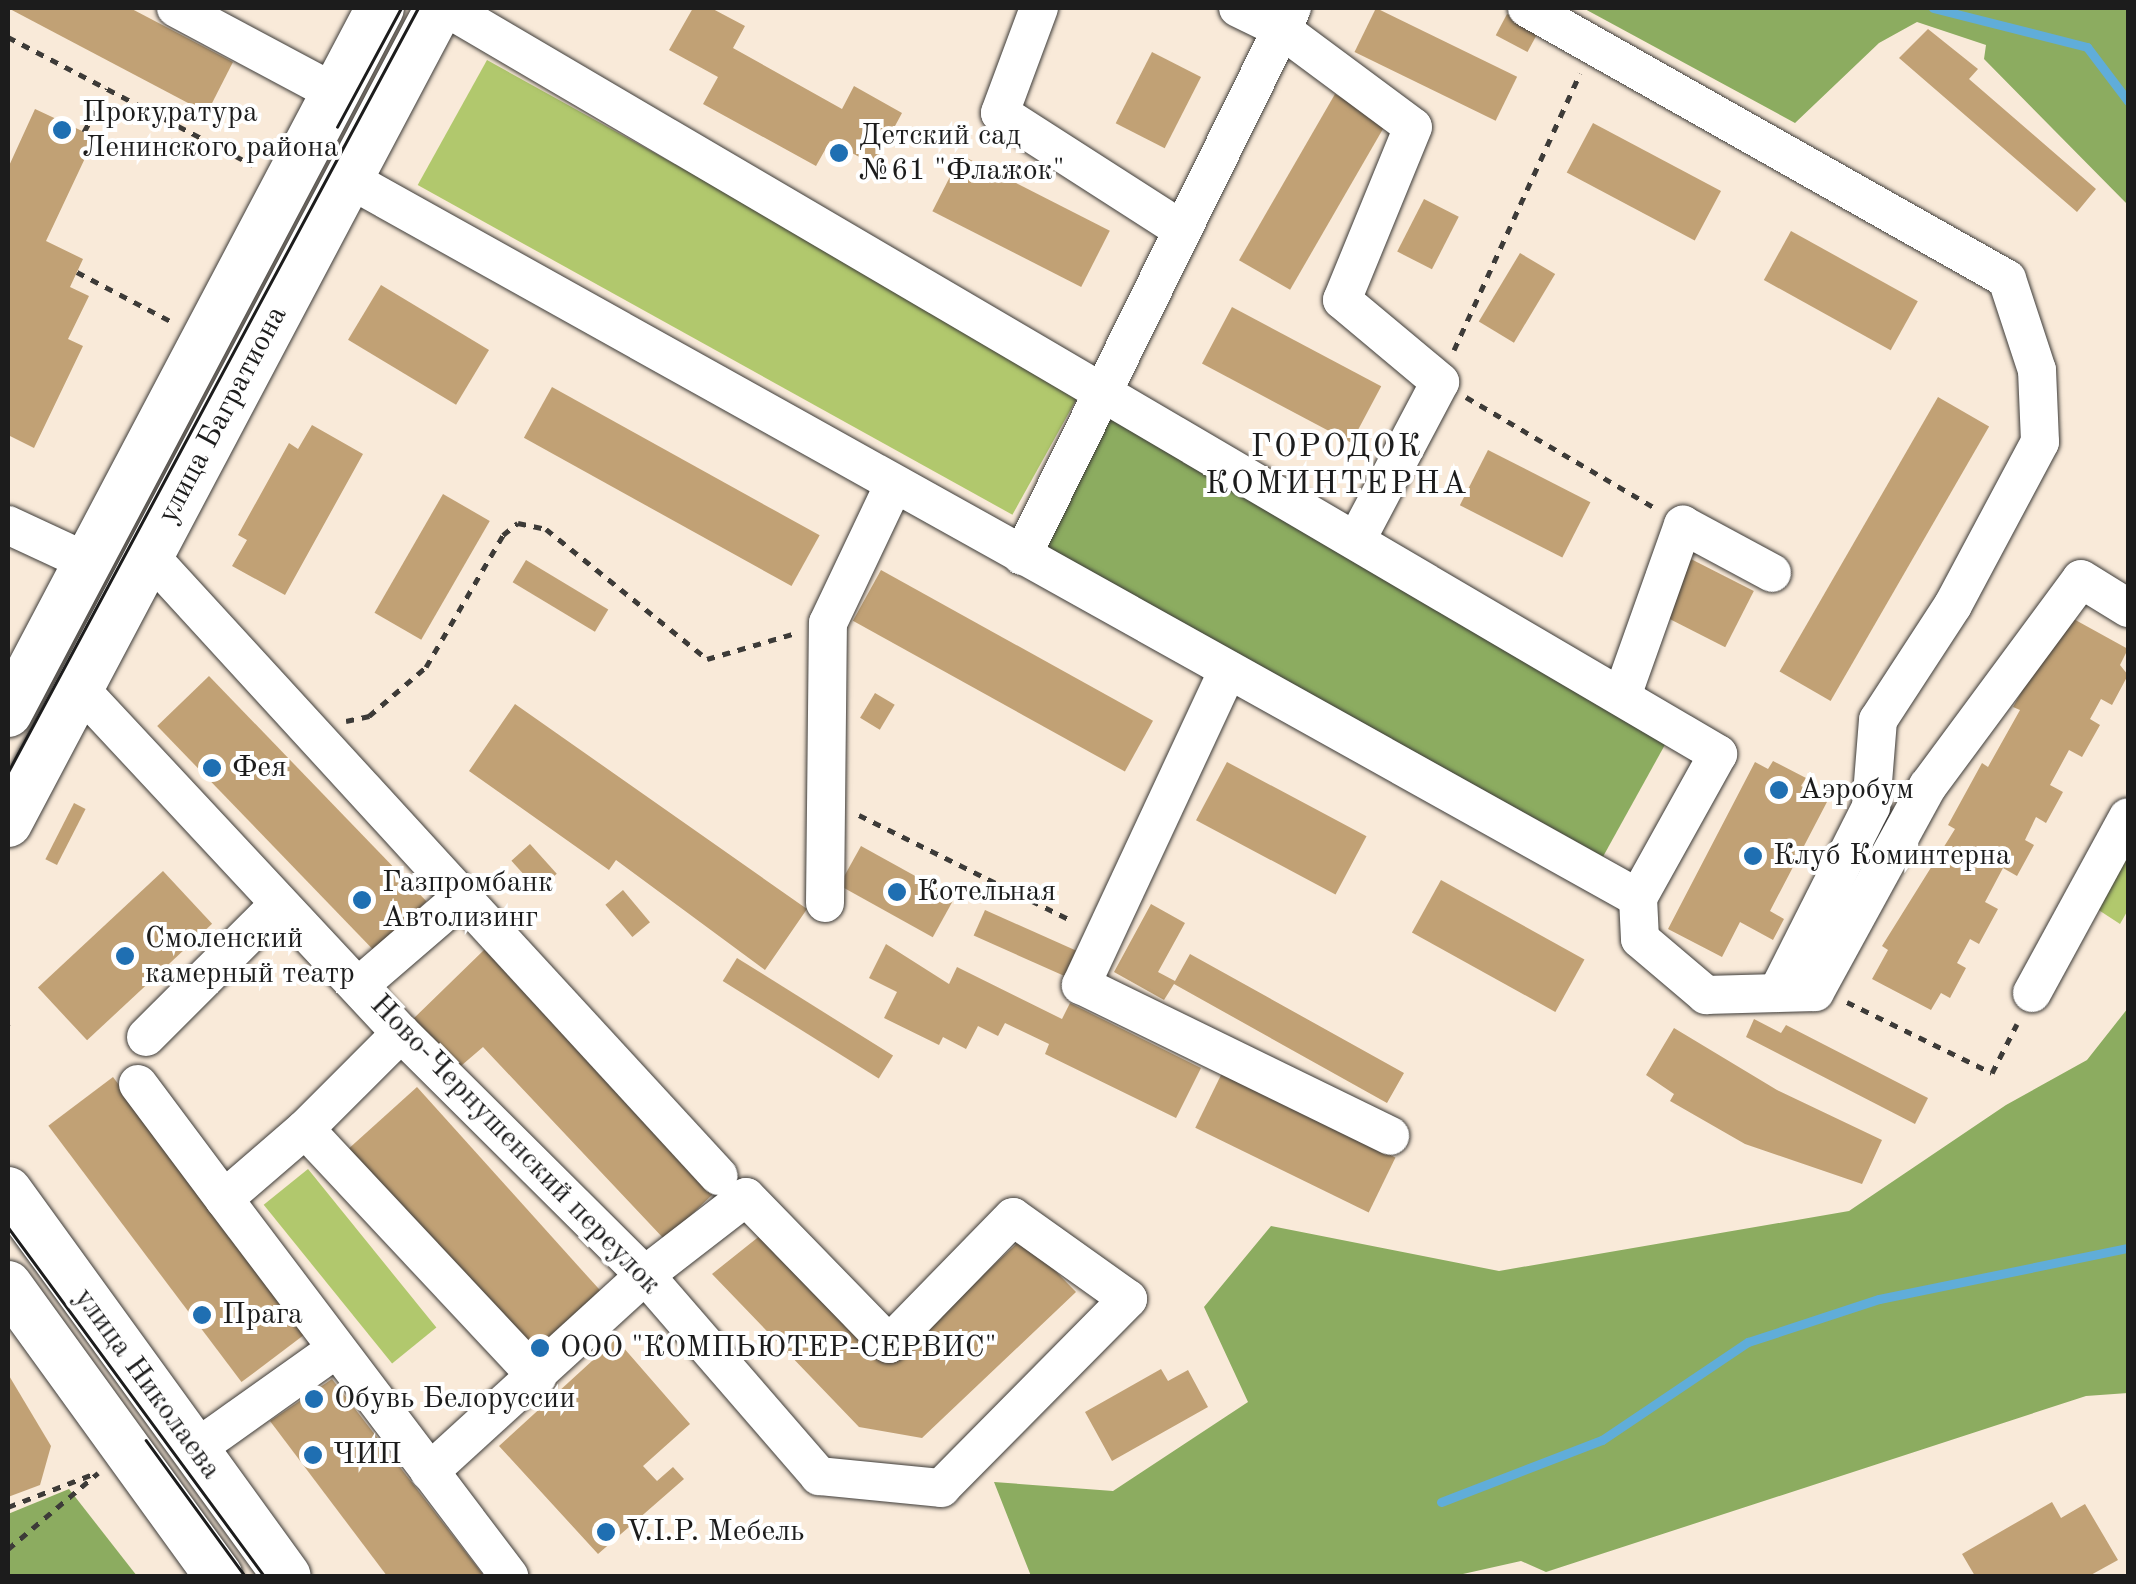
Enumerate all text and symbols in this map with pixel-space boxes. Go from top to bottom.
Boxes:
place label: Прокуратура Ленинского района [82,95,339,166]
place label: Детский сад №61 "Флажок" [859,118,1064,188]
marker: Прокуратура Ленинского района [51,119,73,141]
marker: Детский сад №61 "Флажок" [828,142,850,164]
street label: улица Багратиона [151,300,295,530]
district label: ГОРОДОК КОМИНТЕРНА [1205,430,1469,505]
place label: Фея [232,750,287,786]
marker: Фея [201,757,223,779]
place label: Аэробум [1799,772,1914,808]
marker: Аэробум [1768,779,1790,801]
place label: Клуб Коминтерна [1773,838,2010,874]
marker: Клуб Коминтерна [1742,845,1764,867]
place label: Газпромбанк Автолизинг [382,865,553,936]
place label: Котельная [917,874,1056,910]
marker: Котельная [886,881,908,903]
marker: Газпромбанк Автолизинг [351,889,373,911]
place label: Смоленский камерный театр [145,921,355,992]
marker: Смоленский камерный театр [114,945,136,967]
street label: Ново-Чернушенский переулок [362,987,668,1303]
street label: улица Николаева [65,1281,229,1487]
place label: Прага [222,1297,303,1333]
marker: Прага [191,1304,213,1326]
place label: ООО "КОМПЬЮТЕР-СЕРВИС" [560,1330,997,1366]
marker: ООО "КОМПЬЮТЕР-СЕРВИС" [529,1337,551,1359]
place label: Обувь Белоруссии [334,1381,575,1417]
marker: Обувь Белоруссии [303,1388,325,1410]
place label: ЧИП [333,1437,402,1473]
marker: ЧИП [302,1444,324,1466]
place label: V.I.P. Мебель [626,1514,804,1550]
marker: V.I.P. Мебель [595,1521,617,1543]

